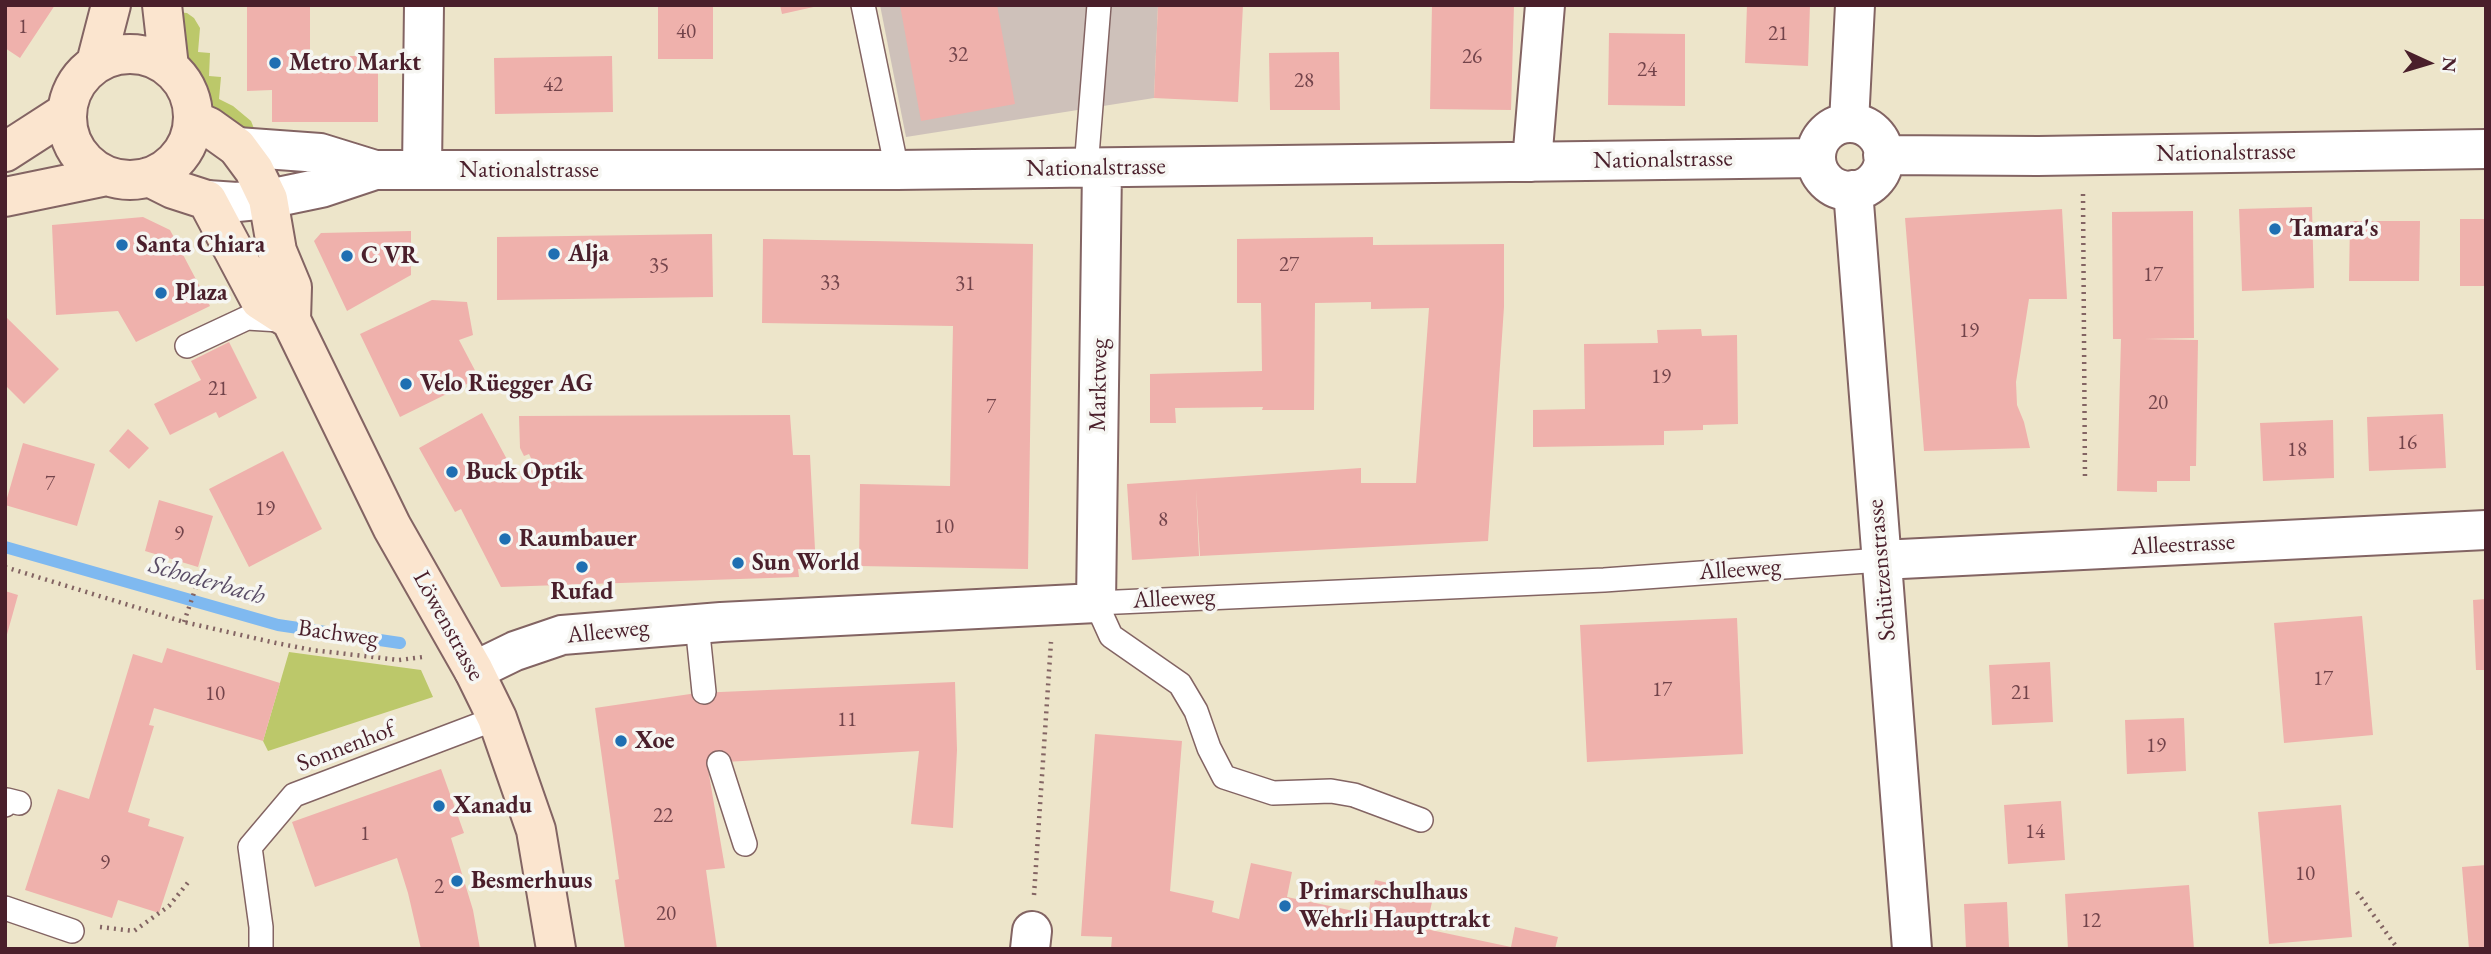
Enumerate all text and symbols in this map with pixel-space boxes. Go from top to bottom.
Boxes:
house number: 1 [18,14,28,40]
house number: 40 [676,19,696,45]
house number: 21 [1768,21,1788,47]
north arrow [2393,28,2463,98]
house number: 32 [948,42,968,68]
house number: 26 [1462,44,1482,70]
place label: Metro Markt [289,49,421,77]
marker: Metro Markt [267,55,283,71]
text: N [2436,56,2462,73]
house number: 24 [1637,57,1657,83]
house number: 28 [1294,68,1314,94]
house number: 42 [543,72,563,98]
street label: Nationalstrasse [2156,137,2296,169]
street label: Nationalstrasse [1593,144,1733,176]
street label: Nationalstrasse [1026,152,1166,184]
street label: Nationalstrasse [459,156,599,184]
place label: Tamara's [2289,215,2378,243]
marker: Tamara's [2267,221,2283,237]
place label: Santa Chiara [136,231,265,259]
marker: Santa Chiara [114,237,130,253]
place label: Alja [568,240,609,268]
place label: C VR [361,242,419,270]
marker: Alja [546,246,562,262]
marker: C VR [339,248,355,264]
house number: 27 [1279,252,1299,278]
house number: 35 [649,253,669,279]
house number: 17 [2143,262,2163,288]
house number: 33 [820,270,840,296]
house number: 31 [955,271,975,297]
place label: Plaza [175,279,227,307]
marker: Plaza [153,285,169,301]
house number: 19 [1959,318,1979,344]
street label: Marktweg [1084,338,1114,432]
house number: 19 [1651,364,1671,390]
place label: Velo Rüegger AG [420,370,593,398]
house number: 21 [208,376,228,402]
marker: Velo Rüegger AG [398,376,414,392]
house number: 20 [2148,390,2168,416]
house number: 7 [986,394,996,420]
house number: 16 [2397,430,2417,456]
house number: 18 [2287,437,2307,463]
place label: Buck Optik [466,458,583,486]
marker: Buck Optik [444,464,460,480]
house number: 7 [45,471,55,497]
house number: 19 [255,496,275,522]
street label: Schützenstrasse [1861,498,1903,642]
house number: 8 [1158,507,1168,533]
house number: 10 [934,514,954,540]
house number: 9 [174,521,184,547]
place label: Raumbauer [519,525,637,553]
street label: Alleestrasse [2130,528,2236,562]
marker: Raumbauer [497,531,513,547]
place label: Sun World [752,549,860,577]
water label: Schoderbach [145,550,269,612]
street label: Alleeweg [1698,553,1782,587]
marker: Sun World [730,555,746,571]
marker: Rufad [574,559,590,575]
street label: Löwenstrasse [406,566,490,686]
place label: Rufad [550,578,614,606]
street label: Alleeweg [1132,582,1216,616]
street label: Alleeweg [566,613,650,651]
street label: Bachweg [296,614,380,654]
house number: 17 [2313,666,2333,692]
house number: 17 [1652,677,1672,703]
house number: 21 [2011,680,2031,706]
house number: 10 [205,681,225,707]
house number: 11 [837,707,857,733]
street label: Sonnenhof [293,715,399,779]
place label: Xoe [635,727,675,755]
marker: Xoe [613,733,629,749]
house number: 19 [2146,733,2166,759]
place label: Xanadu [453,792,532,820]
marker: Xanadu [431,798,447,814]
house number: 22 [653,803,673,829]
house number: 14 [2025,819,2045,845]
house number: 1 [360,821,370,847]
house number: 9 [100,850,110,876]
house number: 10 [2295,861,2315,887]
place label: Besmerhuus [471,867,592,895]
marker: Besmerhuus [449,873,465,889]
house number: 2 [434,874,444,900]
place label: Primarschulhaus Wehrli Haupttrakt [1299,878,1490,934]
marker: Primarschulhaus Wehrli Haupttrakt [1277,898,1293,914]
house number: 20 [656,901,676,927]
house number: 12 [2081,908,2101,934]

